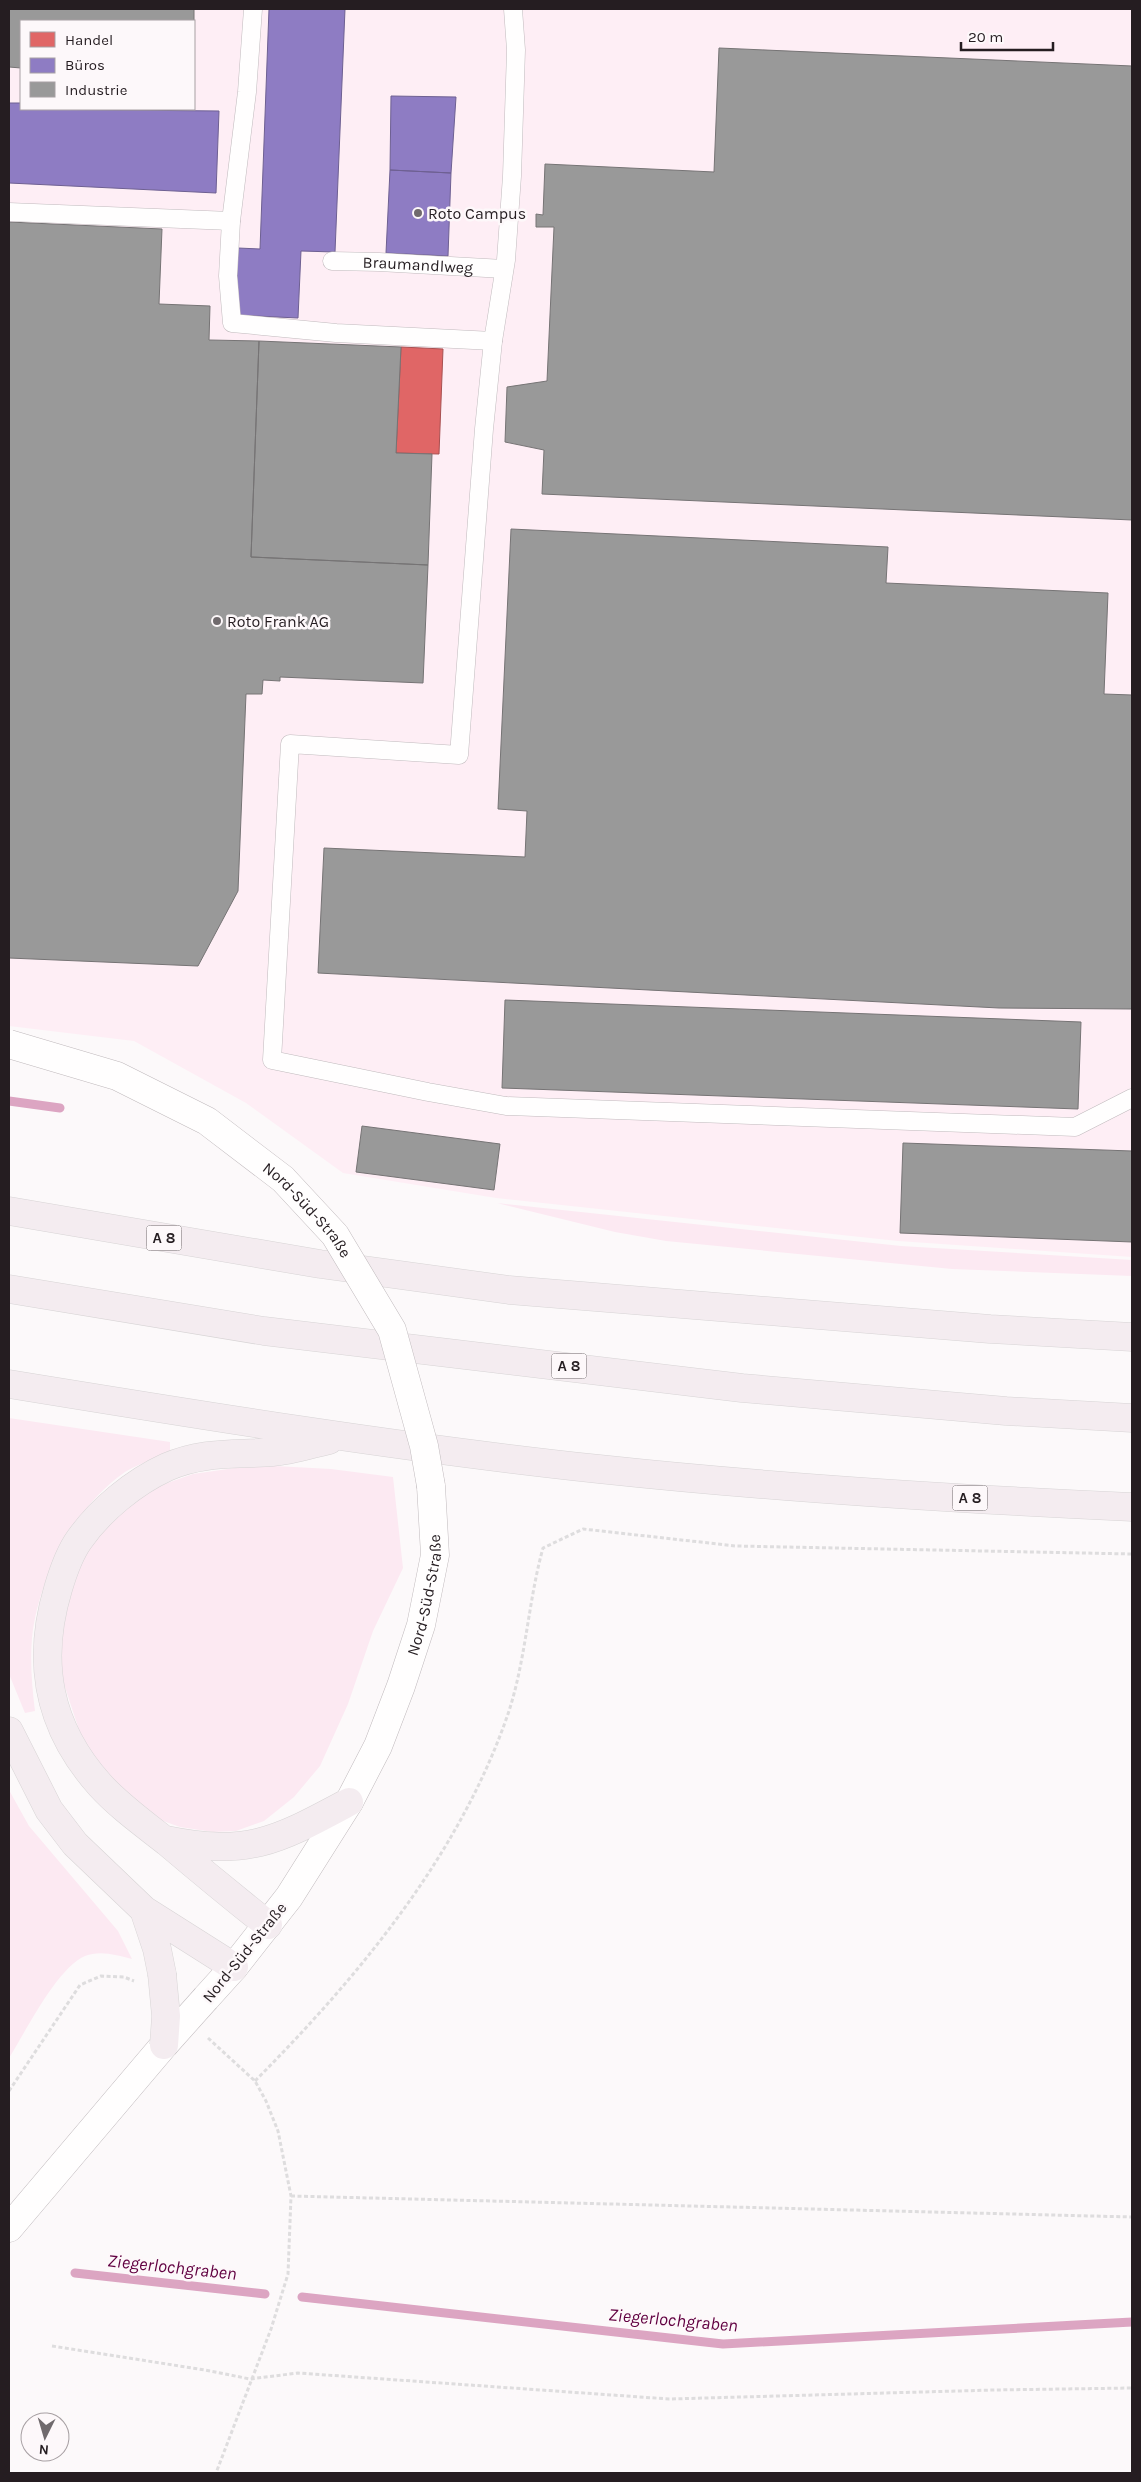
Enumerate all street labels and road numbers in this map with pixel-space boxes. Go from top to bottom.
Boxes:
street label: Braumandlweg [363,253,474,277]
street label: Nord-Süd-Straße [259,1158,355,1261]
road number: A 8 [146,1226,182,1250]
road number: A 8 [552,1354,586,1378]
road number: A 8 [952,1486,988,1510]
street label: Nord-Süd-Straße [403,1534,445,1658]
street label: Nord-Süd-Straße [198,1898,291,2006]

